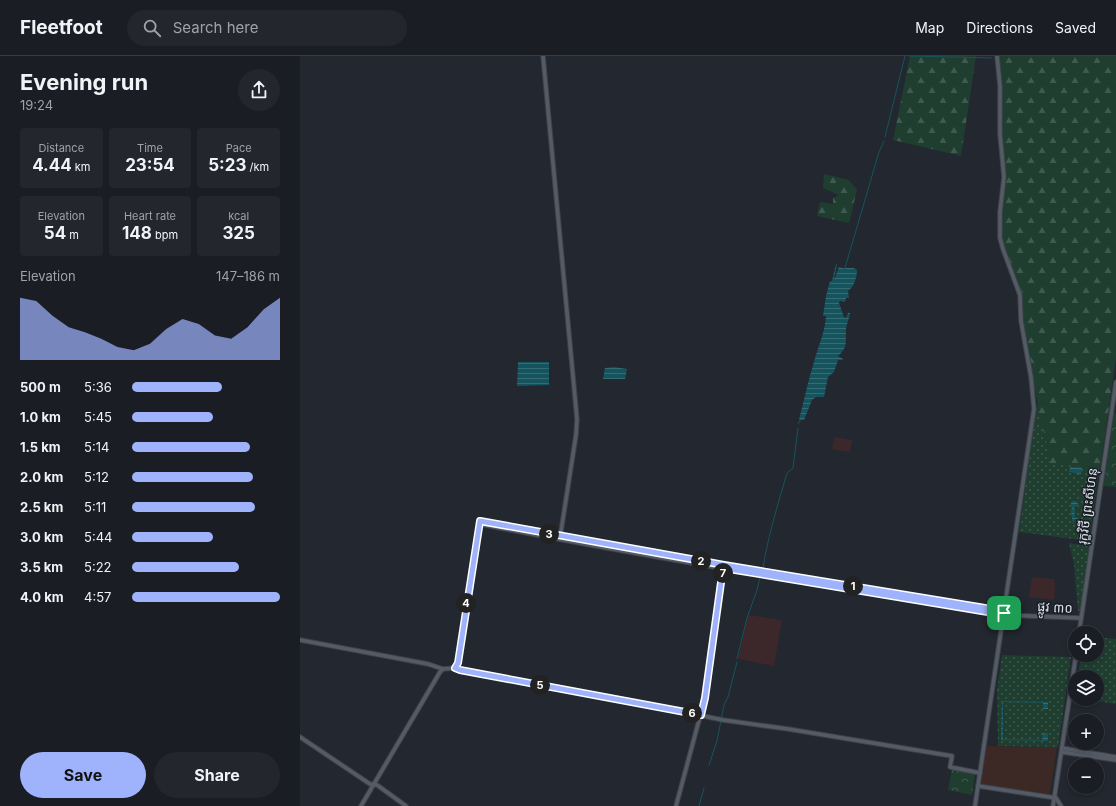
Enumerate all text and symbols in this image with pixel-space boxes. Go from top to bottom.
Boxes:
search box [127,10,407,46]
text: Fleetfoot [20,16,103,39]
icon: search [141,17,163,39]
text: Search here [173,18,258,37]
text: Map [915,19,944,36]
text: Directions [966,19,1033,36]
text: Saved [1055,19,1096,36]
text: Evening run [20,69,148,95]
button: share [238,69,280,111]
text: 19:24 [20,97,53,113]
text: Distance [39,141,84,155]
text: Time [137,141,163,155]
text: Pace [226,141,252,155]
text: 4.44 [32,155,72,175]
text: 23:54 [125,155,175,175]
text: 5:23 [208,155,246,175]
text: km [72,160,91,174]
text: /km [246,160,269,174]
text: Elevation [38,209,85,223]
text: Heart rate [124,209,176,223]
text: kcal [228,209,249,223]
text: 54 [44,223,66,243]
text: 148 [122,223,152,243]
text: 325 [222,223,255,243]
text: m [66,228,79,242]
text: bpm [152,228,178,242]
text: Elevation [20,268,76,284]
text: 147–186 m [216,268,280,284]
text: 500 m [20,379,61,395]
text: 5:36 [84,379,112,395]
text: 1.0 km [20,409,61,425]
text: 5:45 [84,409,112,425]
text: 1.5 km [20,439,61,455]
text: 5:14 [84,439,109,455]
street label: រុក្ខវិថី ព្រះសីហនុ [1073,466,1102,546]
text: 2.0 km [20,469,63,485]
text: 5:12 [84,469,109,485]
text: 2.5 km [20,499,63,515]
text: 5:11 [84,499,106,515]
pin: 3 [539,524,559,544]
text: 3 [545,527,553,541]
text: 3.0 km [20,529,63,545]
text: 5:44 [84,529,112,545]
pin: 2 [691,551,711,571]
text: 2 [698,554,704,568]
text: 3.5 km [20,559,63,575]
text: 5:22 [84,559,112,575]
pin: 7 [713,563,733,583]
text: 7 [720,566,726,580]
pin: 1 [843,576,863,596]
text: 1 [851,579,855,593]
text: 4.0 km [20,589,64,605]
text: 4:57 [84,589,111,605]
pin: 4 [456,593,476,613]
text: 4 [462,596,470,610]
pin [987,596,1021,630]
street label: ផ្លូវ ៣០ [1037,598,1073,620]
icon: arrive [993,602,1015,624]
map controls [1068,626,1104,794]
button: locate [1068,626,1104,662]
button: layers [1068,670,1104,706]
pin: 5 [530,675,550,695]
text: 5 [536,678,544,692]
pin: 6 [682,703,702,723]
text: 6 [688,706,696,720]
button: + [1068,714,1104,750]
button: Save [20,752,146,798]
button: Share [154,752,280,798]
button: − [1068,758,1104,794]

